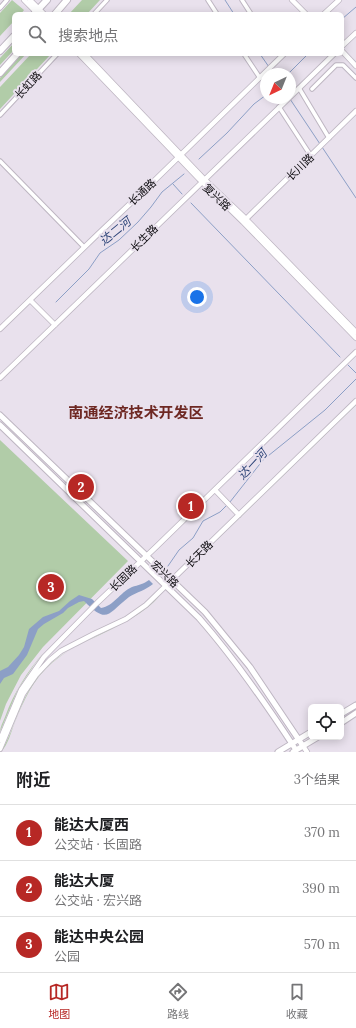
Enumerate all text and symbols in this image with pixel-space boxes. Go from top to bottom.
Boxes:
search box [12,12,344,56]
icon: search [26,23,48,45]
text: 搜索地点 [58,26,118,45]
street label: 长虹路 [12,68,44,102]
north arrow [260,68,296,104]
street label: 长川路 [283,151,317,183]
street label: 长通路 [125,176,159,208]
street label: 复兴路 [200,181,234,213]
water label: 达二河 [96,213,135,248]
street label: 长生路 [127,221,161,255]
your location [187,287,207,307]
district label: 南通经济技术开发区 [68,403,204,422]
water label: 达一河 [234,444,271,482]
pin: 2 [68,472,94,502]
pin: 1 [178,491,204,521]
street label: 长天路 [182,537,216,571]
street label: 宏兴路 [148,558,182,590]
street label: 长固路 [106,562,140,594]
pin: 3 [38,572,64,602]
map controls [308,704,344,740]
button: locate [308,704,344,740]
text: 附近 [16,769,50,791]
text: 3个结果 [294,771,340,788]
text: 能达大厦西 [54,815,129,834]
text: 1 [26,824,32,841]
text: 370 m [304,824,340,841]
text: 公交站 · 长固路 [54,836,142,853]
text: 能达大厦 [54,871,114,890]
text: 2 [26,880,32,897]
text: 390 m [302,880,340,897]
text: 公交站 · 宏兴路 [54,892,142,909]
text: 能达中央公园 [54,927,144,946]
text: 3 [25,936,33,953]
text: 570 m [304,936,340,953]
text: 公园 [54,948,80,965]
tab: 地图 [48,981,70,1021]
tab: 路线 [167,981,189,1021]
tab: 收藏 [286,981,308,1021]

